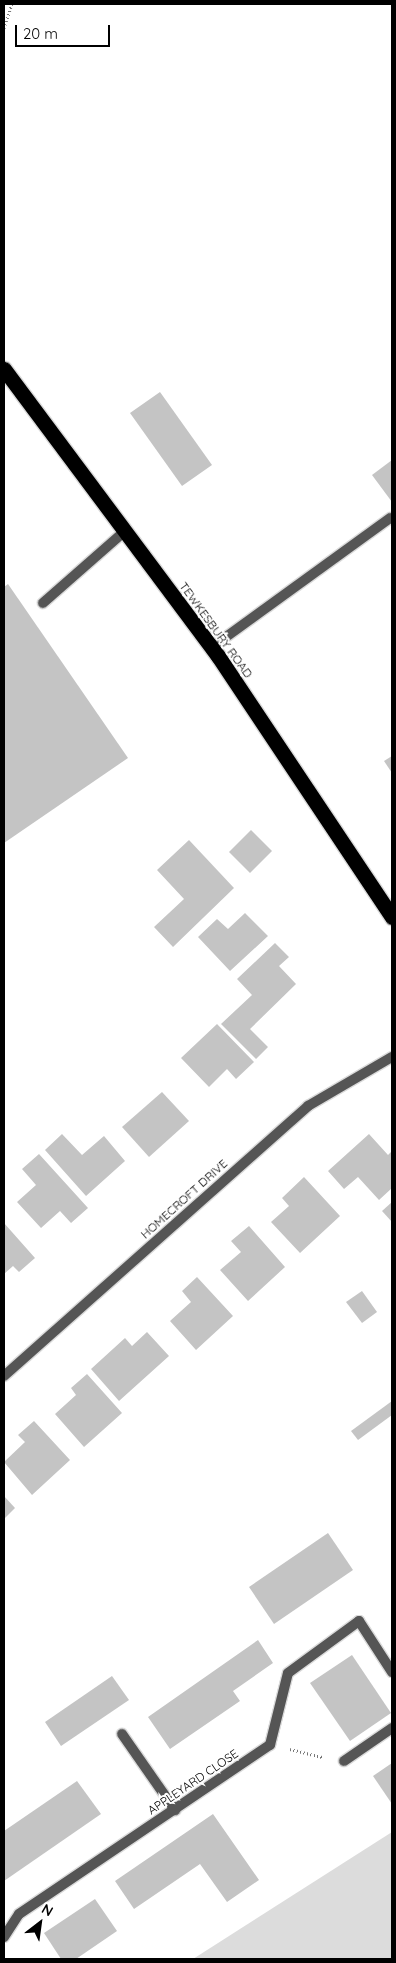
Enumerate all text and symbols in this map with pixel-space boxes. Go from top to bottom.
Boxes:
scale bar [18,15,112,47]
text: 20 m [23,24,58,43]
street label: TEWKESBURY ROAD [176,579,256,681]
street label: HOMECROFT DRIVE [138,1156,230,1242]
street label: APPLEYARD CLOSE [145,1746,241,1818]
north arrow [15,1898,65,1948]
text: N [39,1900,56,1920]

